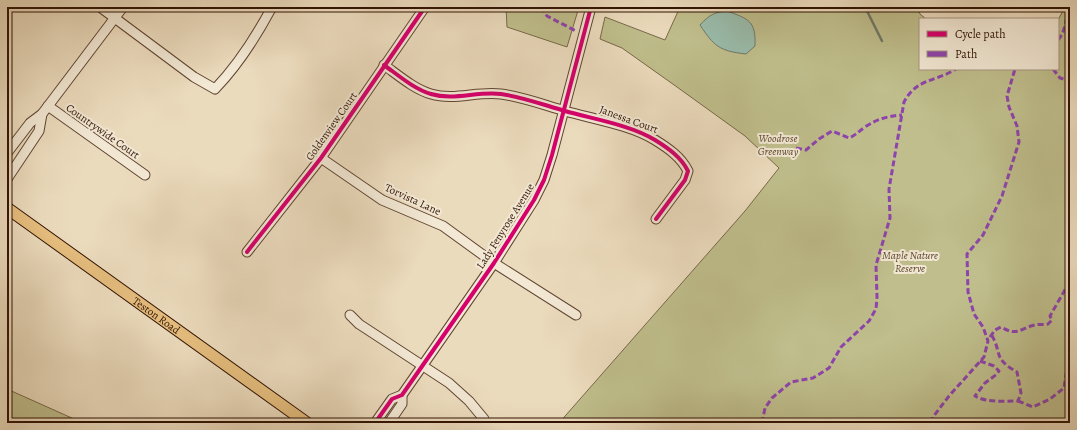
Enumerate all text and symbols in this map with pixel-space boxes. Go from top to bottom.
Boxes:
legend [919,18,1059,70]
text: Cycle path [955,26,1006,42]
text: Path [955,46,978,62]
street label: Goldenview Court [302,89,361,164]
street label: Countrywide Court [63,100,143,163]
street label: Janessa Court [597,102,661,137]
park label: Woodrose Greenway [758,131,798,159]
street label: Torvista Lane [382,180,443,219]
street label: Lady Fenyrose Avenue [473,181,538,272]
park label: Maple Nature Reserve [882,248,938,276]
street label: Teston Road [130,293,183,338]

